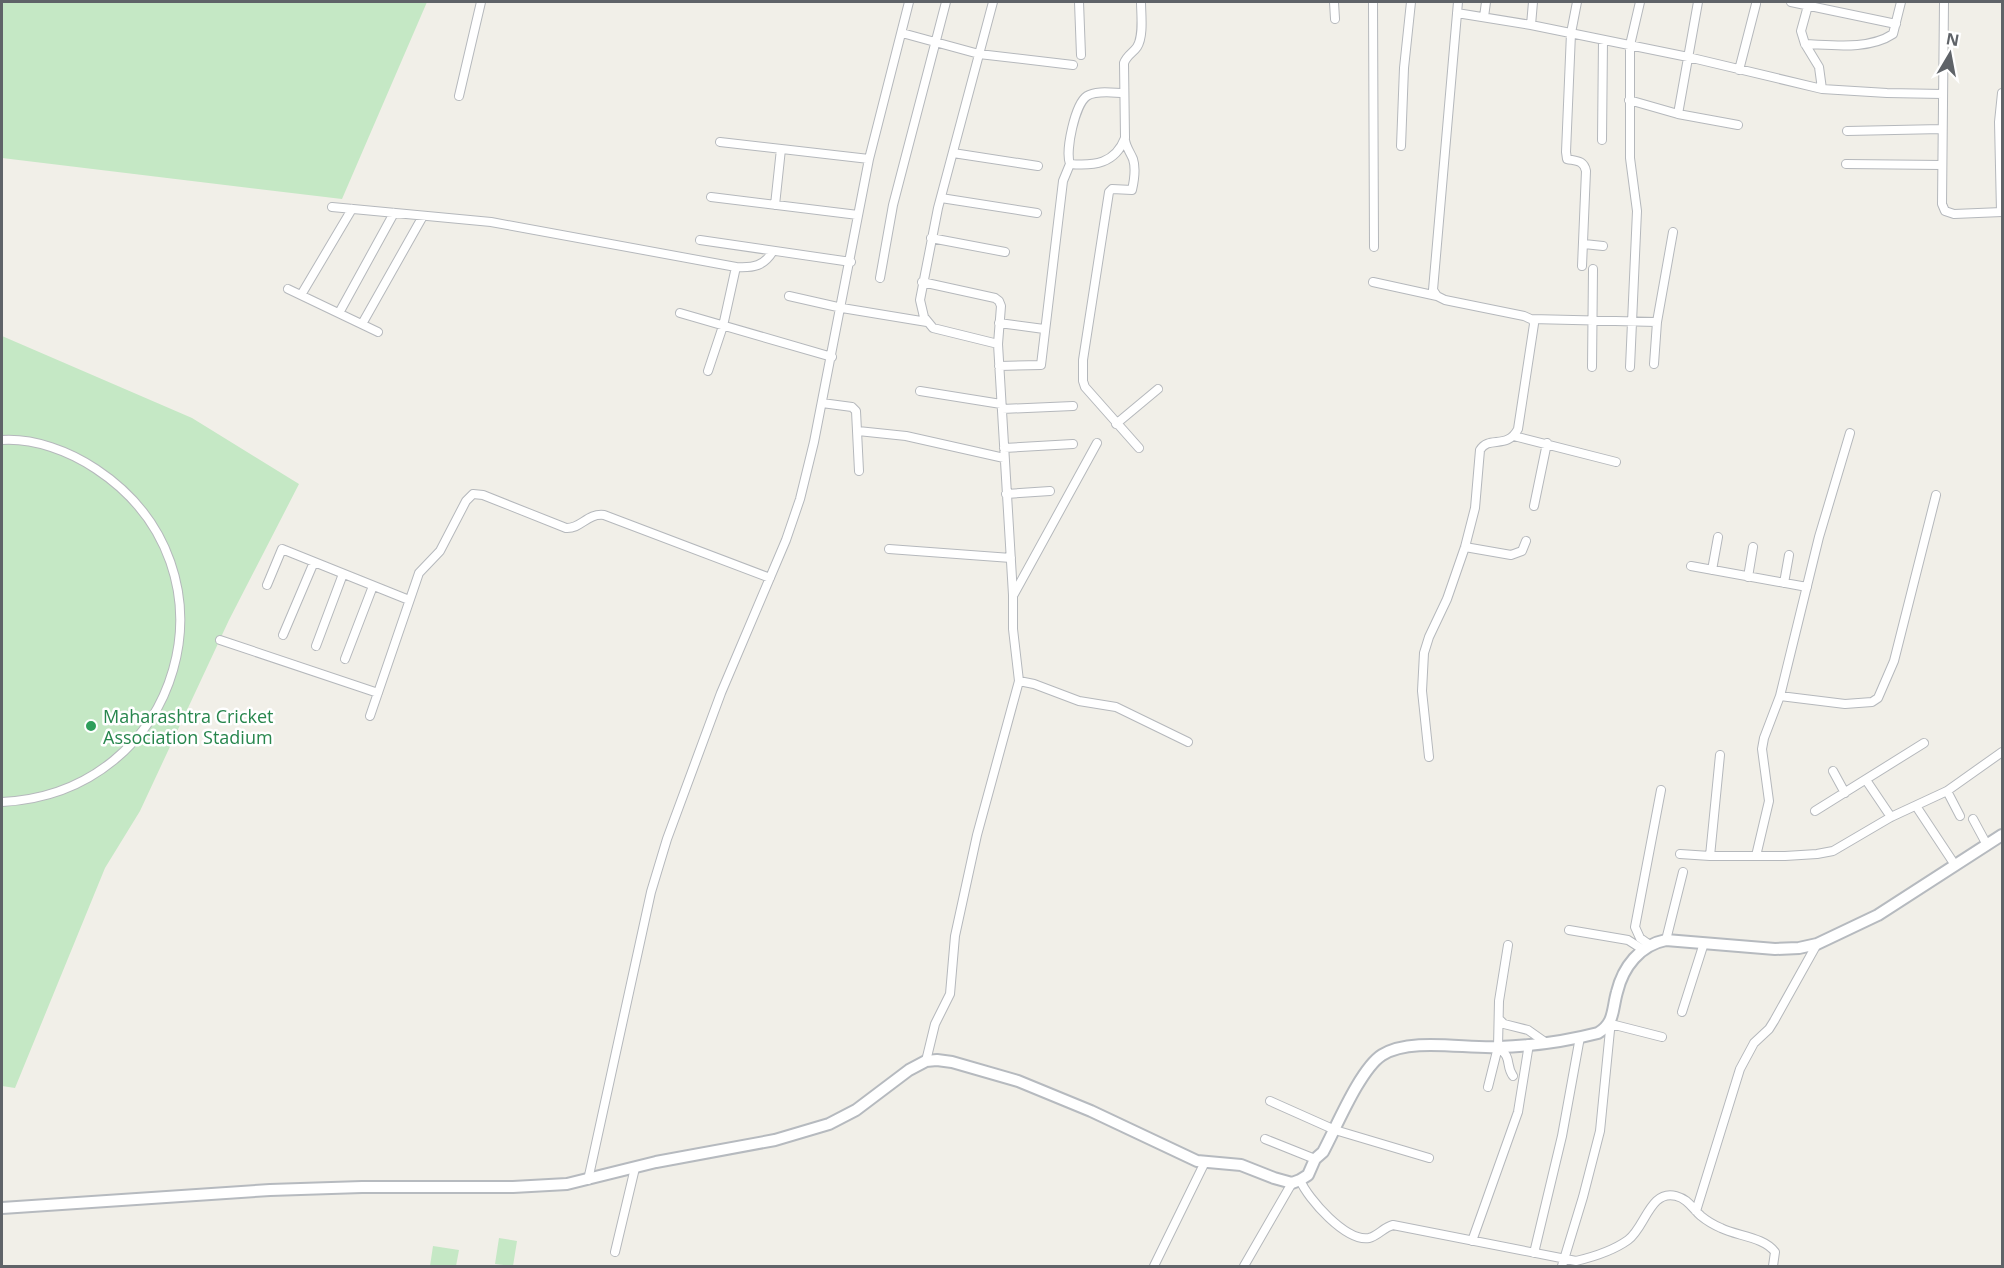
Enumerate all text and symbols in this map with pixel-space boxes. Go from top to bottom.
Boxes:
north arrow [1920,24,1980,84]
text: N [1944,27,1961,51]
place label: Maharashtra Cricket Association Stadium [103,704,274,749]
marker: Maharashtra Cricket Association Stadium [84,719,98,733]

